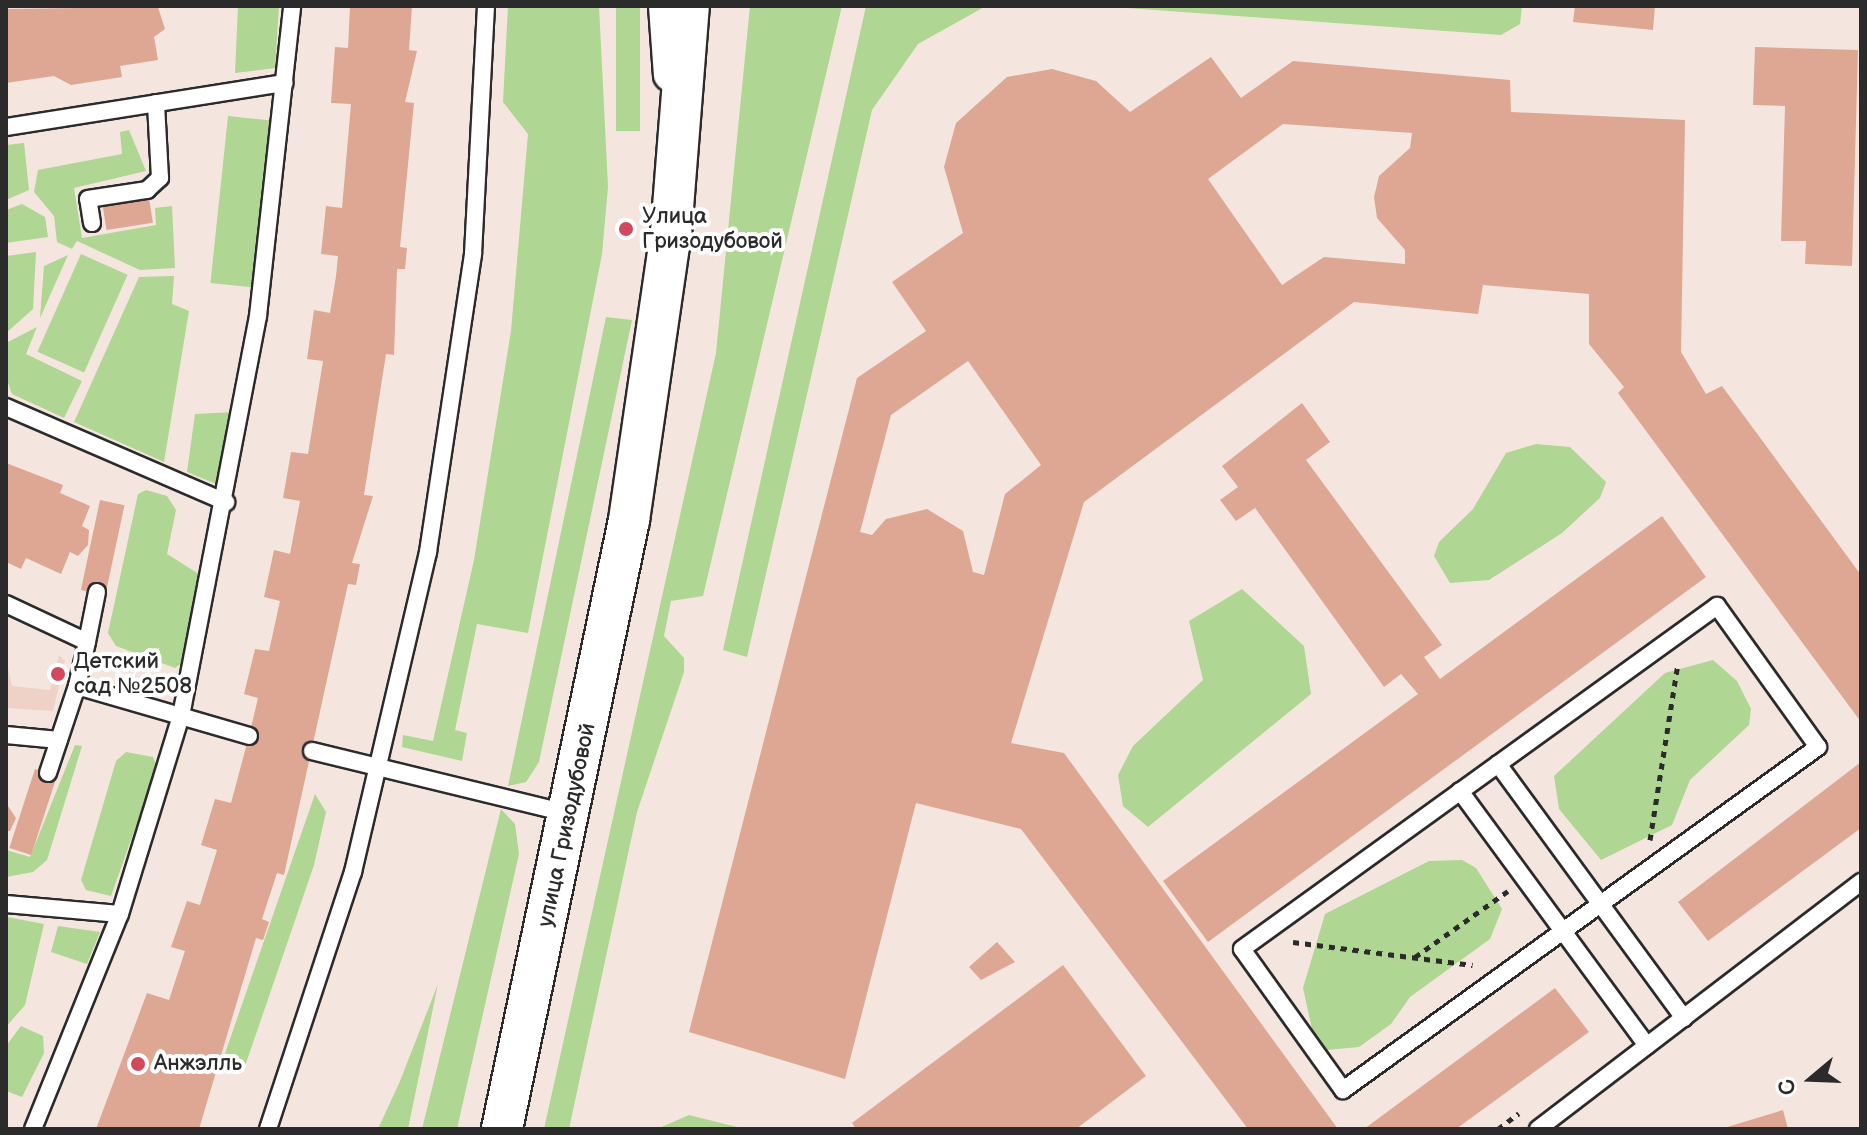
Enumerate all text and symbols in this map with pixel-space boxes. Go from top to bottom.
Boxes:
place label: Улица Гризодубовой [642,203,783,254]
marker: Улица Гризодубовой [617,220,635,238]
place label: Детский сад №2508 [74,648,192,700]
marker: Детский сад №2508 [49,665,67,683]
street label: улица Гризодубовой [532,721,602,929]
north arrow [1771,1039,1851,1119]
place label: Анжэлль [154,1051,242,1077]
marker: Анжэлль [129,1055,147,1073]
text: С [1773,1075,1803,1099]

